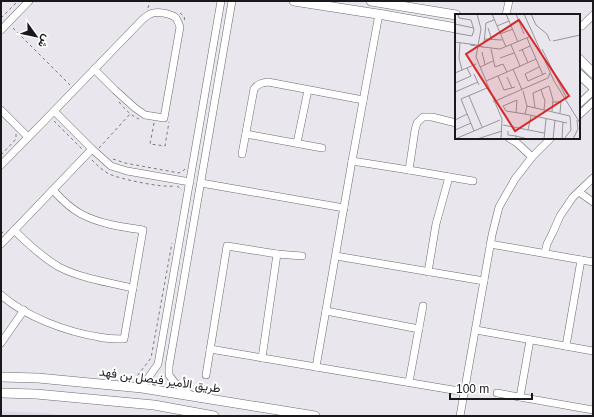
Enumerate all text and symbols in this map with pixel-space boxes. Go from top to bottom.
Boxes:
inset map [455,14,580,139]
north arrow [16,16,56,56]
text: ش [35,32,53,50]
street label: طريق الأمير فيصل بن فهد [98,365,222,396]
scale bar [450,375,532,401]
text: 100 m [456,382,489,396]

